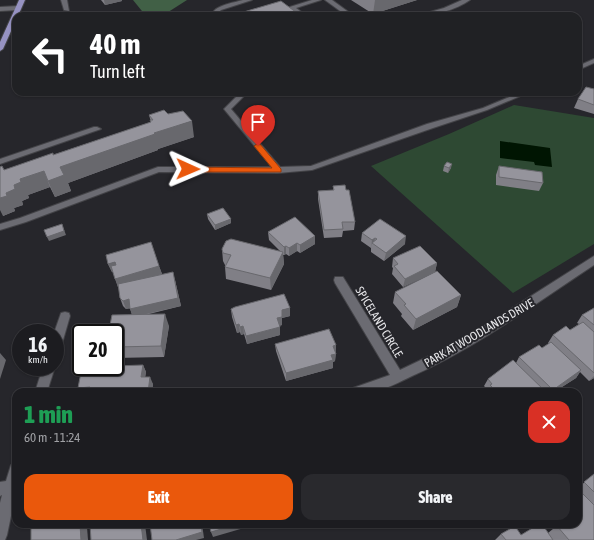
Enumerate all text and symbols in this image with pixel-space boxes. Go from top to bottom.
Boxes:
icon: left [24,28,76,80]
text: 40 m [90,28,140,60]
text: Turn left [90,61,145,82]
pin [241,105,275,146]
icon: arrive [247,111,269,133]
position arrow [167,148,209,190]
street label: SPICELAND CIRCLE [352,284,406,360]
street label: PARK AT WOODLANDS DRIVE [422,296,536,370]
speed limit sign: 20 [72,324,124,376]
text: 16 [29,333,47,356]
text: km/h [28,354,48,365]
text: 1 min [24,401,73,428]
button: close [528,401,570,443]
text: 60 m · 11:24 [24,430,80,445]
button: Exit [24,474,293,520]
button: Share [301,474,570,520]

